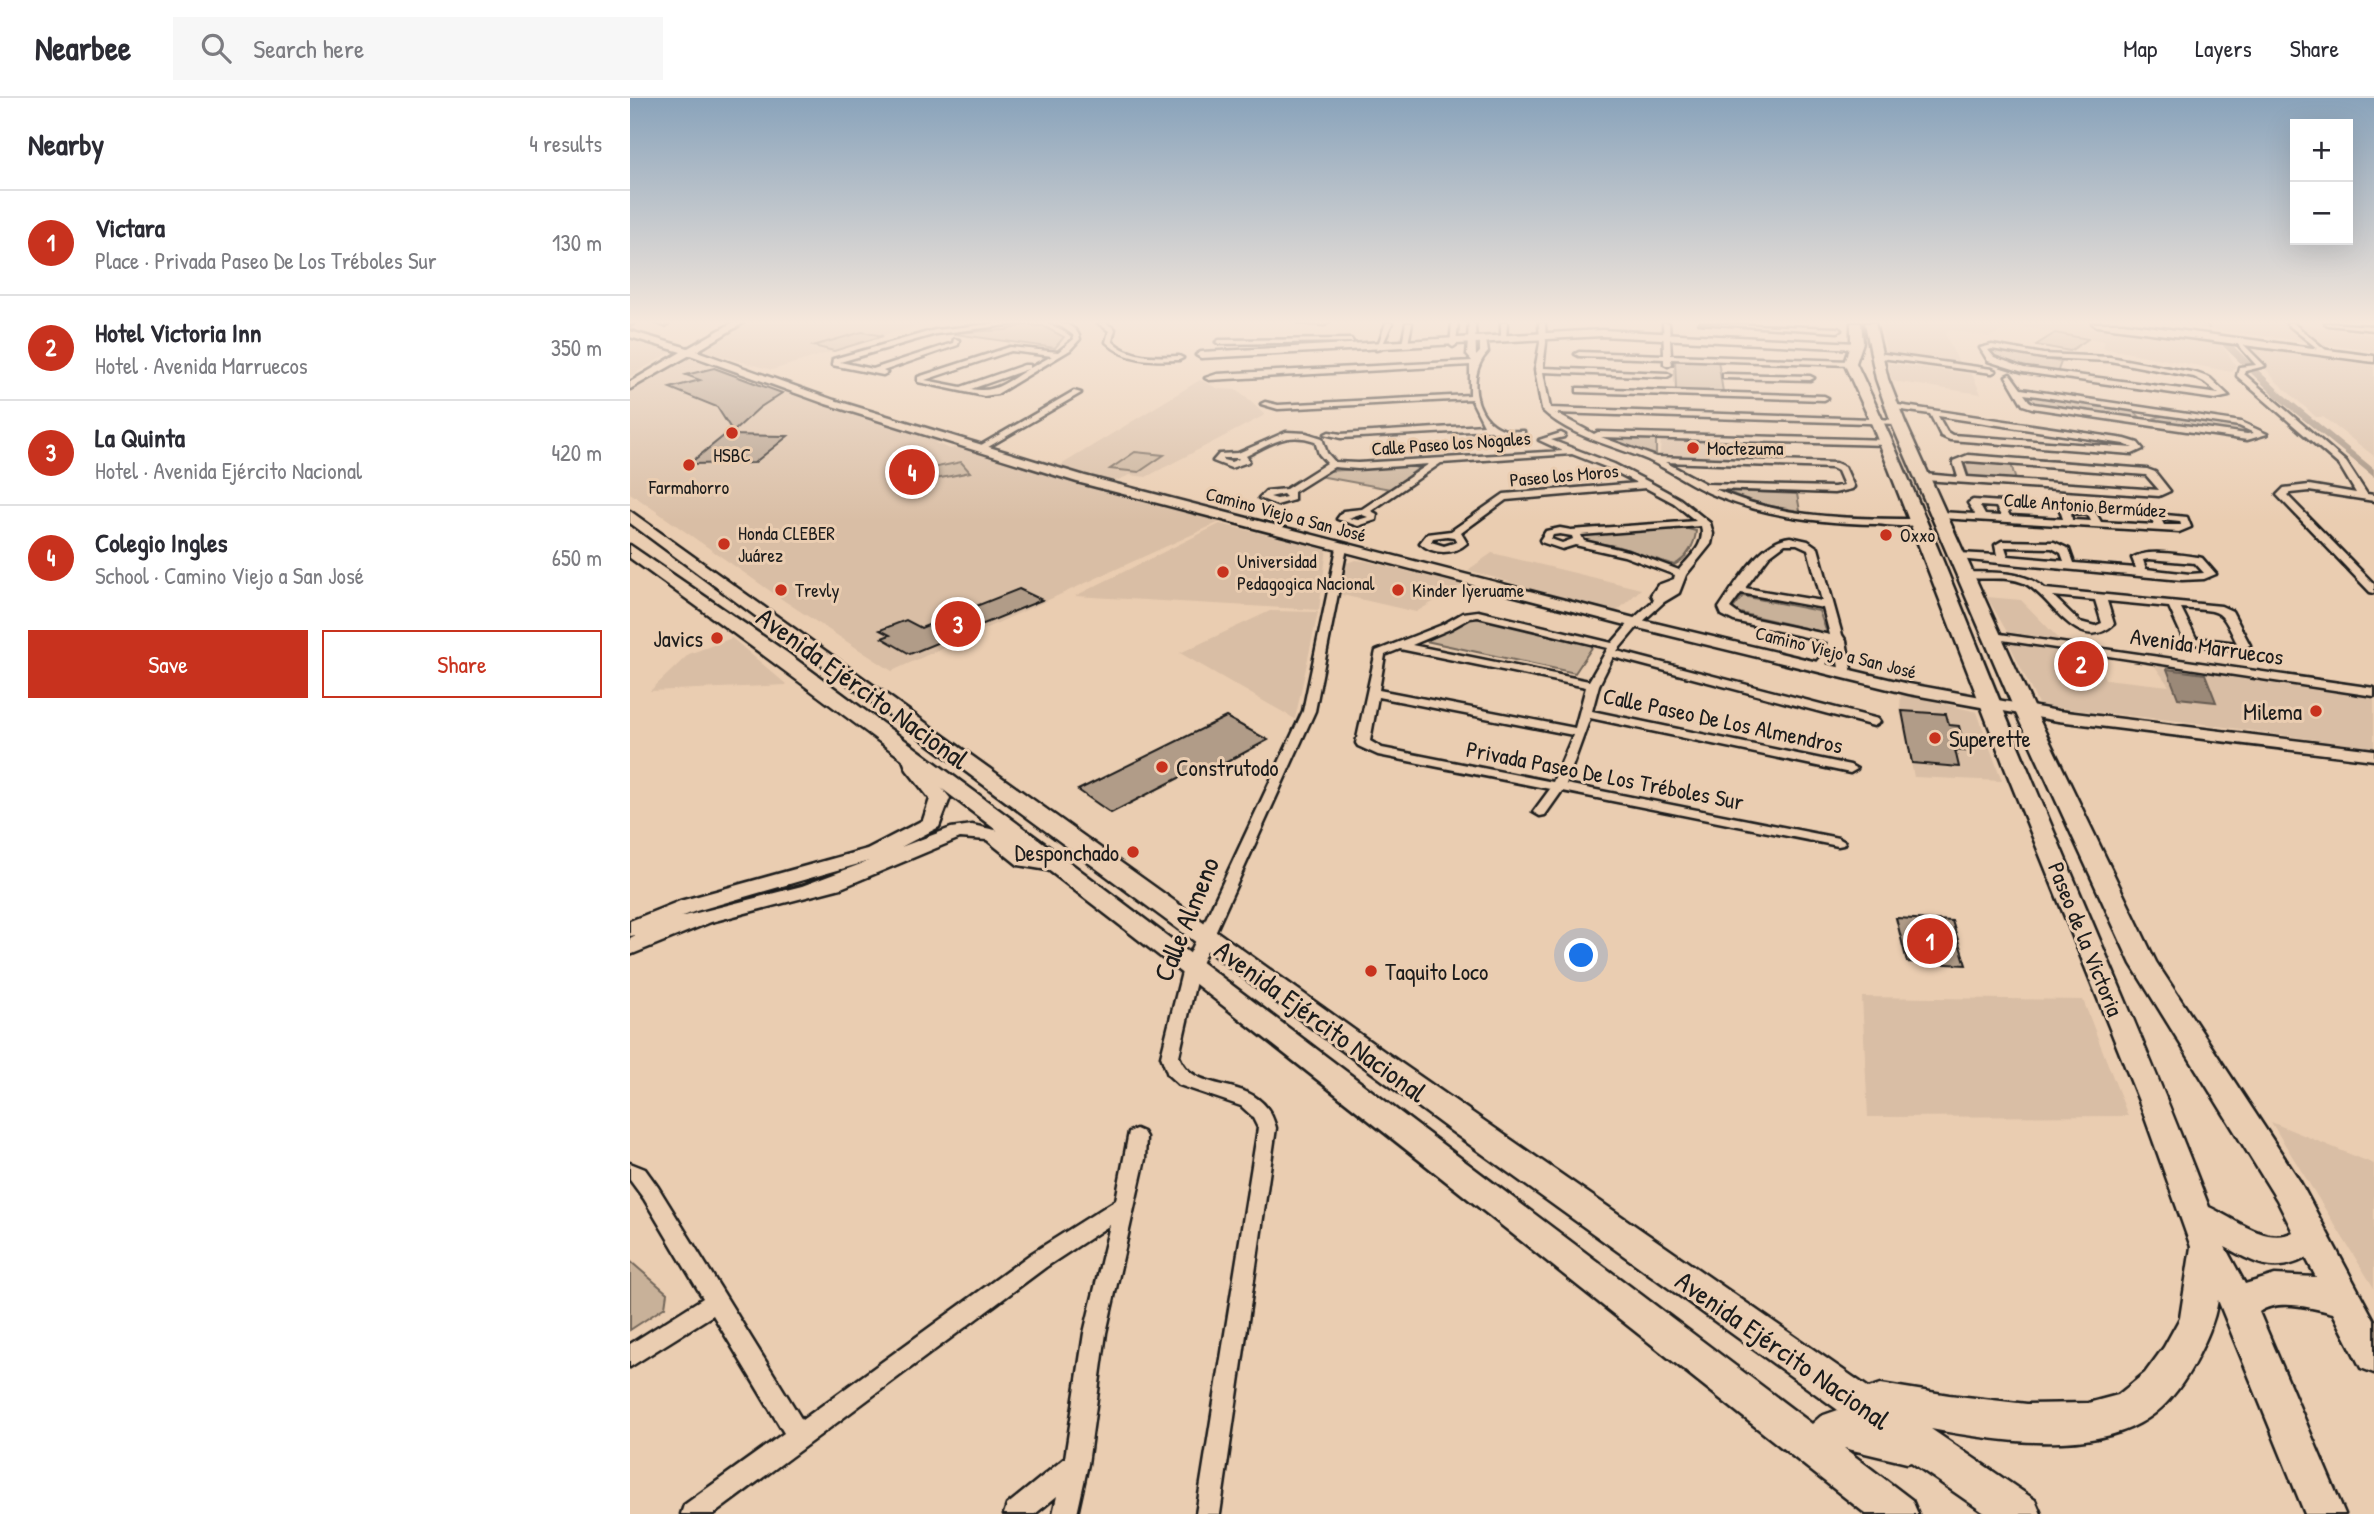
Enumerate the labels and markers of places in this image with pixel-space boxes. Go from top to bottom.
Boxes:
marker: HSBC [724,425,740,441]
place label: Moctezuma [1707,435,1784,461]
marker: Moctezuma [1685,440,1701,456]
place label: HSBC [713,442,751,468]
pin: 4 [889,446,935,498]
marker: Farmahorro [681,457,697,473]
place label: Farmahorro [648,474,729,500]
place label: Honda CLEBER Juárez [738,520,835,568]
place label: Oxxo [1900,522,1936,548]
marker: Oxxo [1878,527,1894,543]
marker: Honda CLEBER Juárez [716,536,732,552]
place label: Universidad Pedagogica Nacional [1237,548,1375,596]
marker: Universidad Pedagogica Nacional [1215,564,1231,580]
place label: Trevly [795,577,839,603]
place label: Kinder Iyeruame [1412,577,1525,603]
marker: Trevly [773,582,789,598]
marker: Kinder Iyeruame [1390,582,1406,598]
pin: 3 [935,598,981,650]
place label: Javics [653,623,703,654]
marker: Javics [709,630,725,646]
pin: 2 [2058,638,2104,690]
place label: Milema [2243,696,2302,727]
marker: Milema [2308,703,2324,719]
place label: Superette [1949,723,2031,754]
marker: Superette [1927,730,1943,746]
place label: Construtodo [1176,752,1279,783]
marker: Construtodo [1154,759,1170,775]
place label: Desponchado [1015,837,1119,868]
marker: Desponchado [1125,844,1141,860]
pin: 1 [1907,915,1953,967]
place label: Taquito Loco [1385,956,1488,987]
marker: Taquito Loco [1363,963,1379,979]

